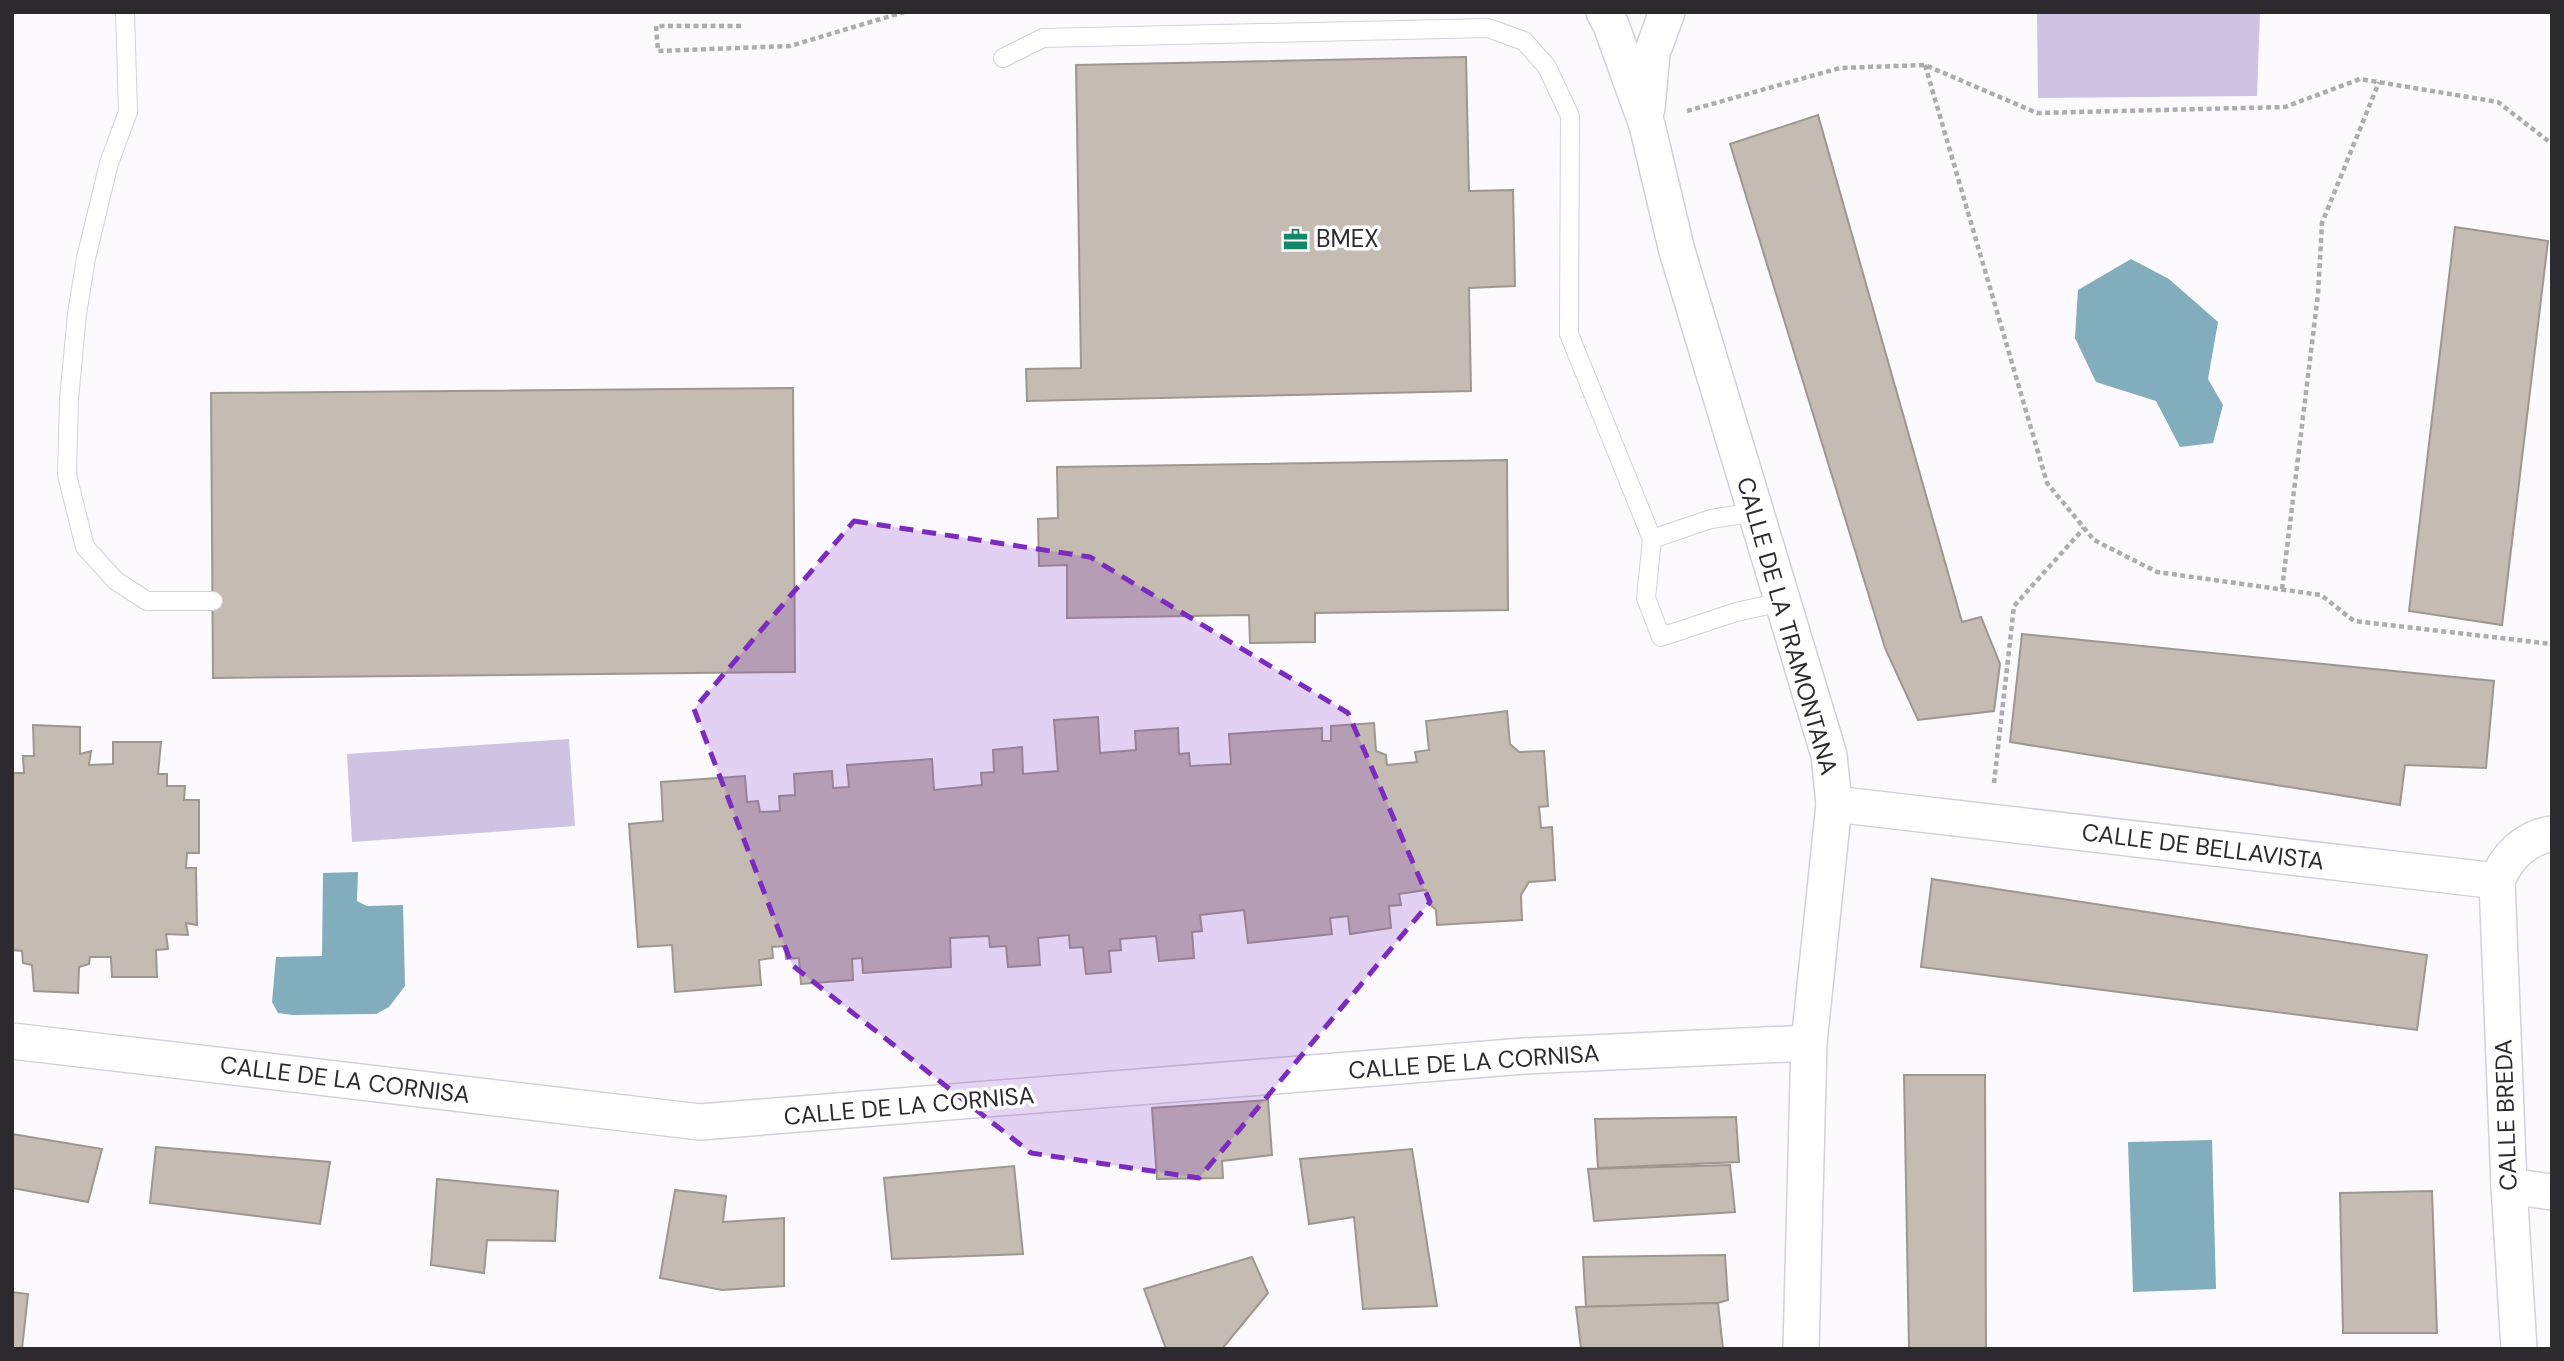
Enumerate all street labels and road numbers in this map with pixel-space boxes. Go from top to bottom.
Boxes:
street label: CALLE DE LA TRAMONTANA [1730,473,1845,778]
street label: CALLE DE BELLAVISTA [2080,816,2326,877]
street label: CALLE DE LA CORNISA [1347,1037,1601,1086]
street label: CALLE BREDA [2487,1039,2524,1191]
street label: CALLE DE LA CORNISA [218,1049,472,1110]
street label: CALLE DE LA CORNISA [782,1079,1036,1132]

